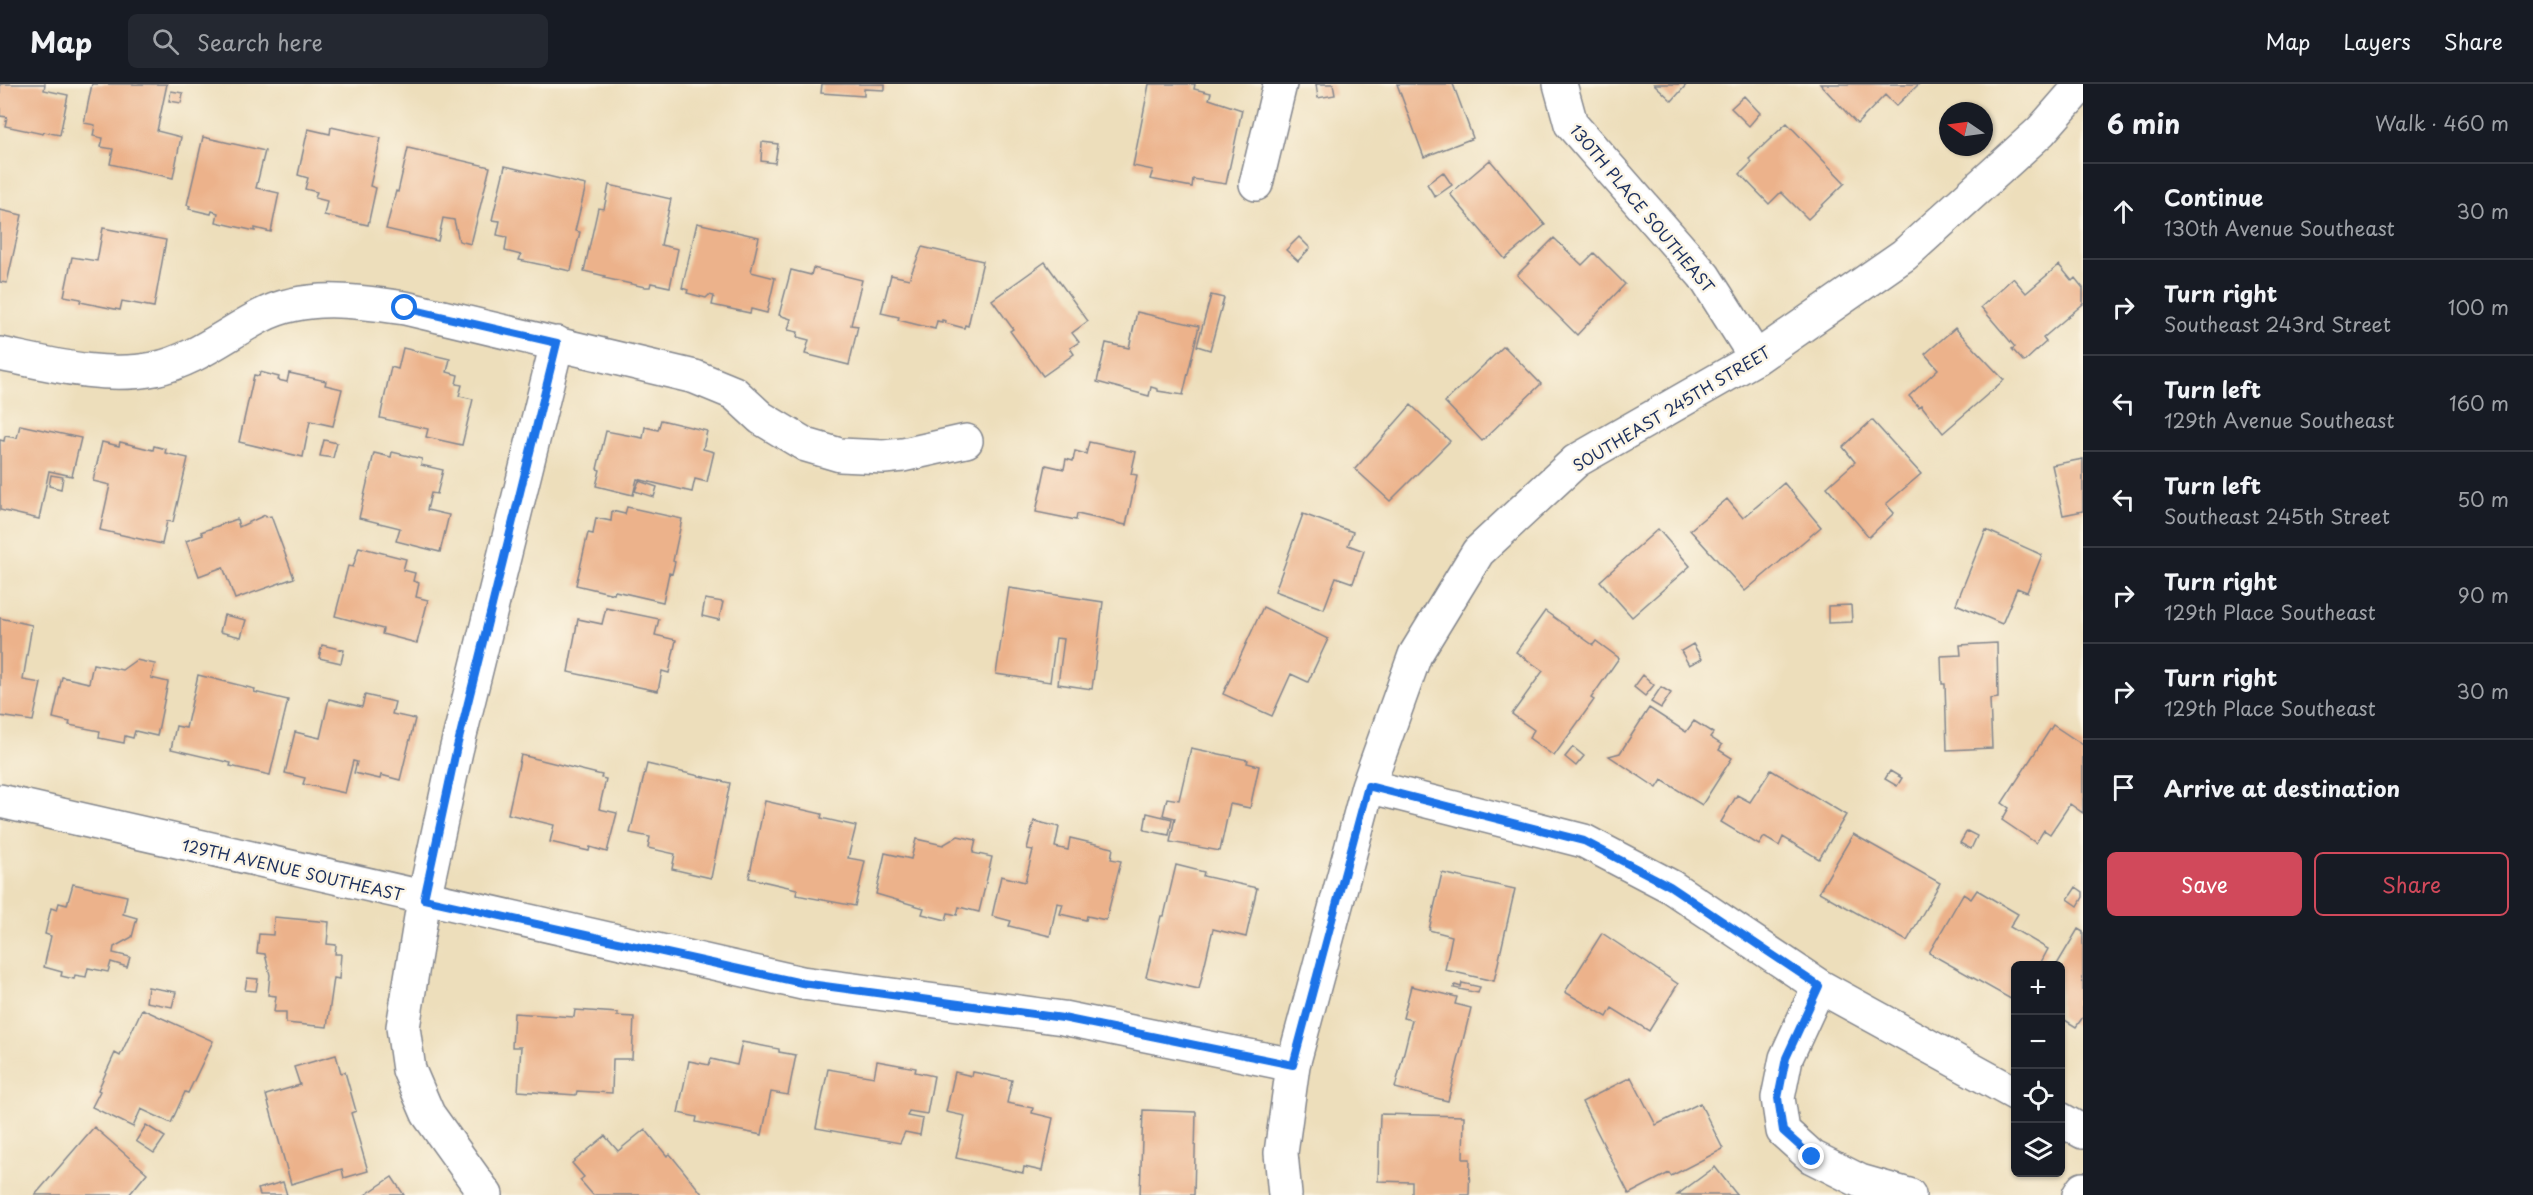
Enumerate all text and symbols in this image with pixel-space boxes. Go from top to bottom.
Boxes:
search box [128,14,548,68]
text: Map [30,20,92,63]
icon: search [149,25,182,58]
text: Search here [197,25,323,58]
text: Map [2266,25,2310,57]
text: Layers [2343,25,2411,57]
text: Share [2444,25,2503,57]
north arrow [1939,102,1993,156]
text: 6 min [2107,104,2180,143]
text: Walk · 460 m [2375,108,2509,138]
street label: 130TH PLACE SOUTHEAST [1565,119,1721,298]
text: Continue [2164,180,2263,213]
icon: ahead [2107,195,2140,228]
text: 30 m [2456,196,2509,226]
text: 130th Avenue Southeast [2164,213,2395,243]
text: Turn right [2164,276,2277,309]
icon: right [2107,291,2140,324]
text: 100 m [2448,292,2509,322]
route start [391,294,417,320]
text: Southeast 243rd Street [2164,309,2391,339]
street label: SOUTHEAST 245TH STREET [1568,339,1775,477]
text: Turn left [2164,372,2261,405]
icon: left [2107,387,2140,420]
text: 160 m [2449,388,2509,418]
text: 129th Avenue Southeast [2164,405,2394,435]
text: Turn left [2164,468,2261,501]
icon: left [2107,483,2140,516]
text: 50 m [2457,484,2509,514]
text: Southeast 245th Street [2164,501,2390,531]
text: Turn right [2164,564,2277,597]
icon: right [2107,579,2140,612]
text: 90 m [2458,580,2509,610]
text: 129th Place Southeast [2164,597,2376,627]
text: Turn right [2164,660,2277,693]
icon: right [2107,675,2140,708]
text: 30 m [2456,676,2509,706]
text: 129th Place Southeast [2164,693,2376,723]
icon: arrive [2107,771,2140,804]
text: Arrive at destination [2164,771,2400,804]
street label: 129TH AVENUE SOUTHEAST [180,832,406,906]
button: Save [2107,852,2302,916]
button: Share [2314,852,2509,916]
map controls [2011,961,2065,1177]
button: + [2011,961,2065,1015]
button: − [2011,1015,2065,1069]
button: locate [2011,1069,2065,1123]
button: layers [2011,1123,2065,1177]
route end [1798,1143,1824,1169]

